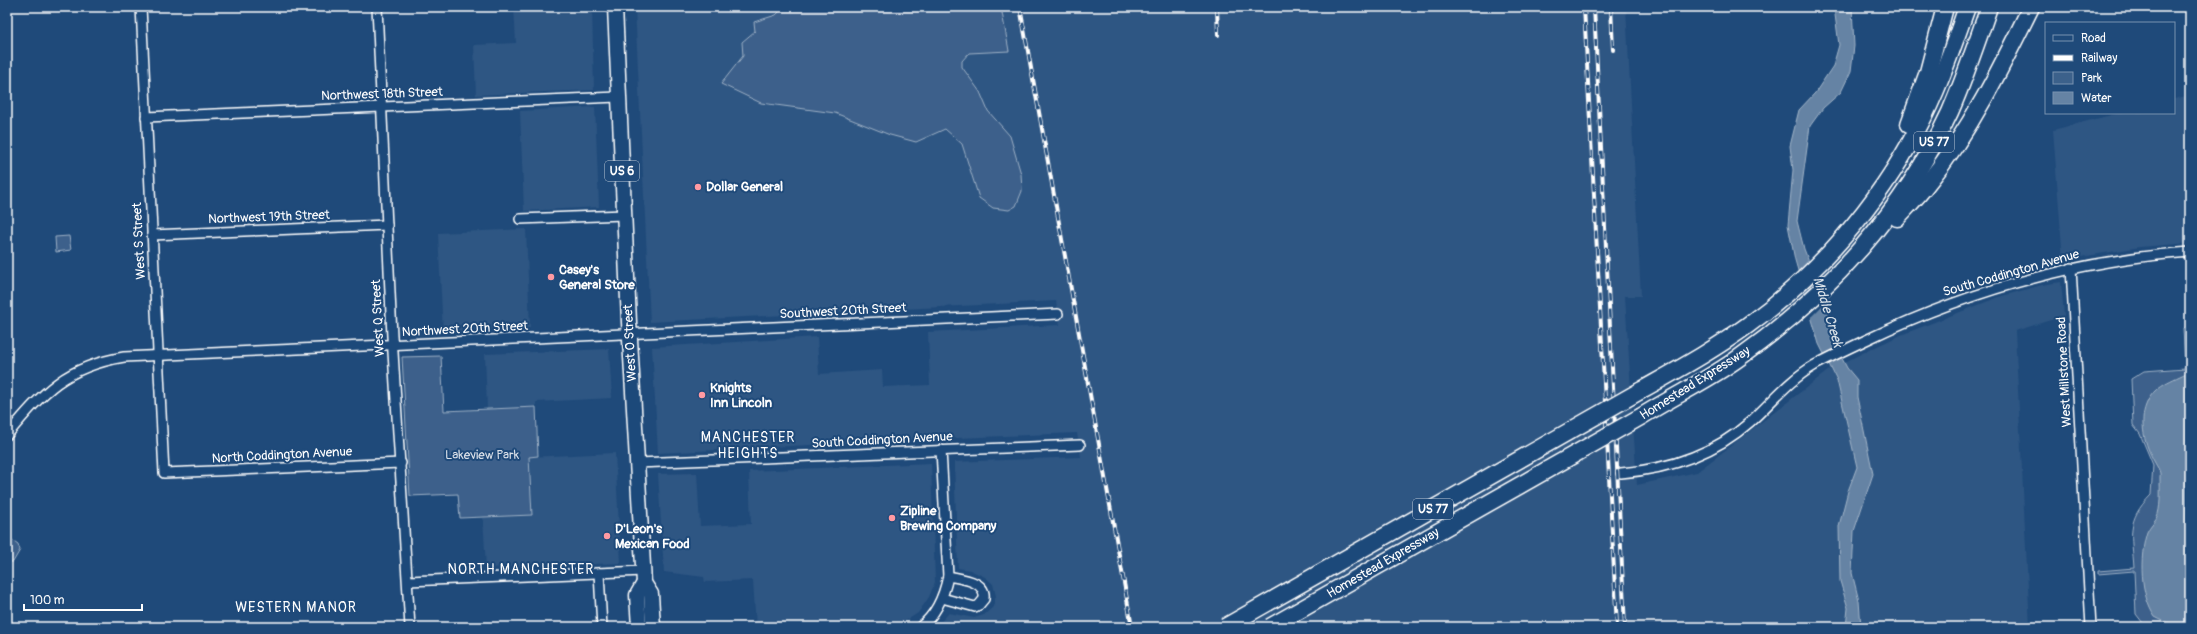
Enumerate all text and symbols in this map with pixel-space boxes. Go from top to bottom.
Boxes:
legend [2045,22,2175,114]
text: Road [2081,31,2106,46]
text: Railway [2081,51,2117,66]
text: Park [2081,71,2102,86]
street label: Northwest 18th Street [321,84,444,104]
text: Water [2081,91,2112,106]
road number: US 77 [1914,132,1954,152]
road number: US 6 [605,161,639,181]
place label: Dollar General [706,179,783,195]
marker: Dollar General [693,182,703,192]
street label: West S Street [129,201,149,280]
street label: Northwest 19th Street [208,207,331,227]
street label: South Coddington Avenue [1941,246,2082,300]
place label: Casey's General Store [559,262,635,293]
marker: Casey's General Store [546,272,556,282]
water label: Middle Creek [1809,275,1847,350]
street label: West Q Street [368,278,388,357]
street label: Southwest 20th Street [779,300,908,322]
street label: West O Street [620,303,640,382]
street label: West Millstone Road [2053,316,2075,428]
street label: Northwest 20th Street [401,318,529,340]
street label: Homestead Expressway [1637,342,1753,423]
place label: Knights Inn Lincoln [710,380,773,411]
marker: Knights Inn Lincoln [697,390,707,400]
street label: South Coddington Avenue [811,428,954,452]
district label: MANCHESTER HEIGHTS [701,429,795,462]
street label: North Coddington Avenue [211,443,353,467]
park label: Lakeview Park [445,447,520,463]
road number: US 77 [1413,499,1453,519]
place label: Zipline Brewing Company [900,503,997,534]
marker: Zipline Brewing Company [887,513,897,523]
place label: D'Leon's Mexican Food [615,521,690,552]
street label: Homestead Expressway [1324,524,1442,602]
marker: D'Leon's Mexican Food [602,531,612,541]
district label: NORTH MANCHESTER [448,561,594,578]
scale bar [24,586,142,612]
text: 100 m [30,593,65,608]
district label: WESTERN MANOR [235,599,357,616]

